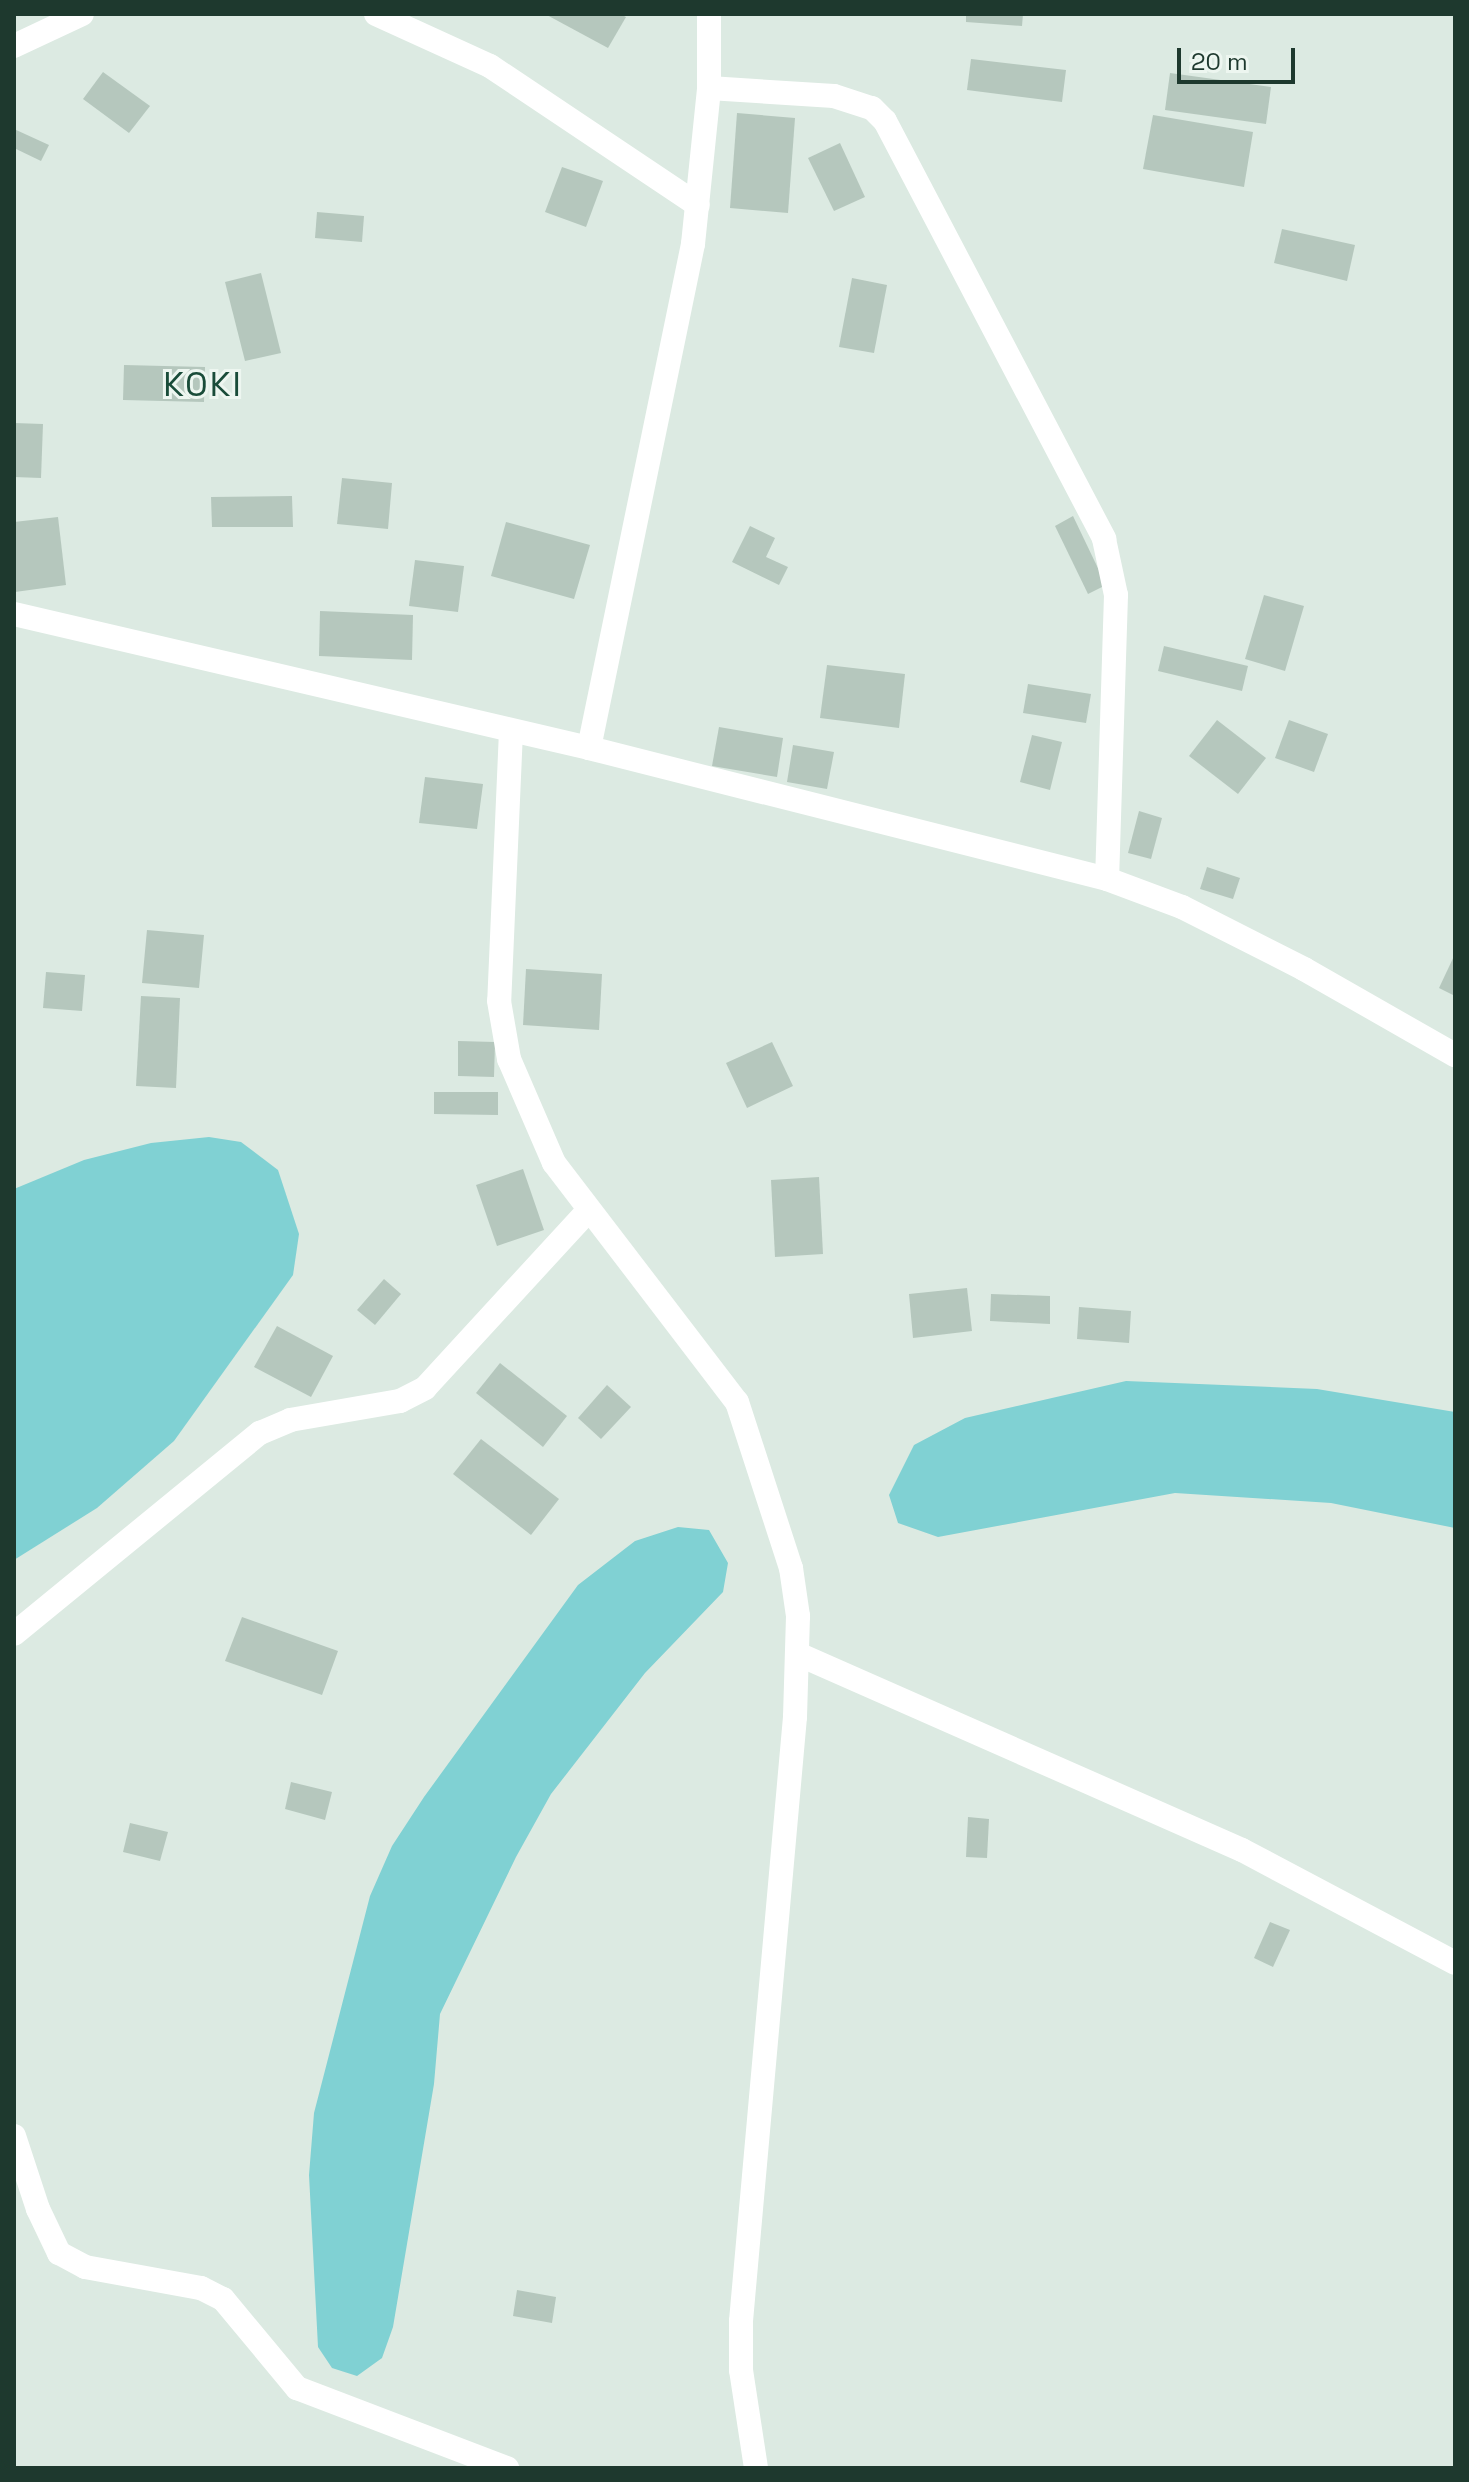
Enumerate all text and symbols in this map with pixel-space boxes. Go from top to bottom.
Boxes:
scale bar [1181,32,1299,82]
text: 20 m [1191,46,1248,77]
district label: KOKI [163,365,243,405]

